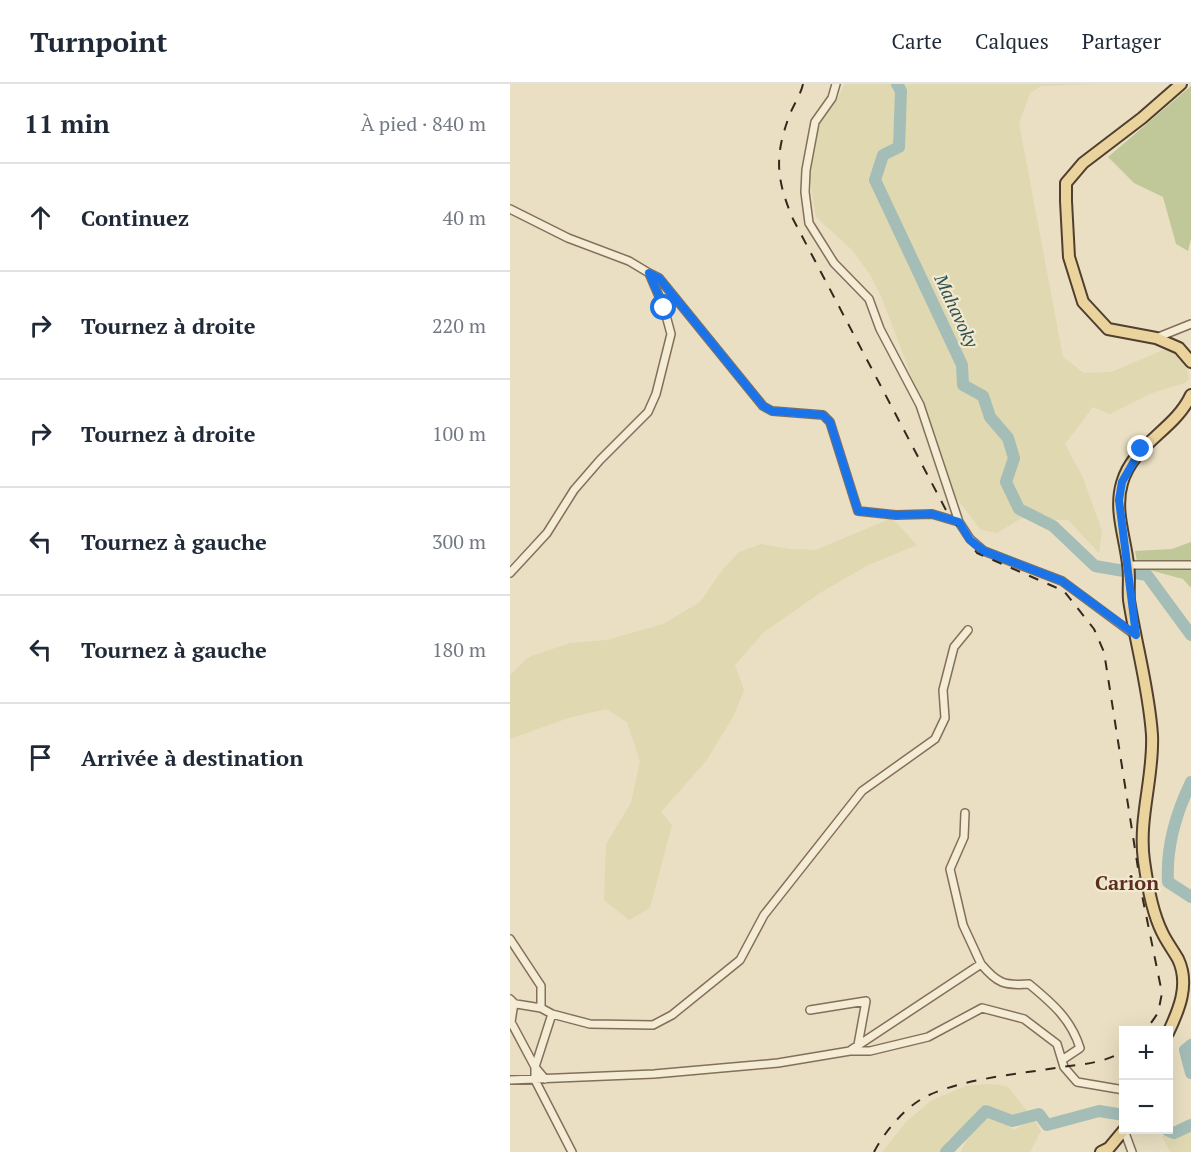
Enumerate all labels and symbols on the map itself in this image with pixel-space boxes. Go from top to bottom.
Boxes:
water label: Mahavoky [929,269,985,352]
route start [650,294,676,320]
route end [1127,435,1153,461]
district label: Carion [1095,869,1159,896]

